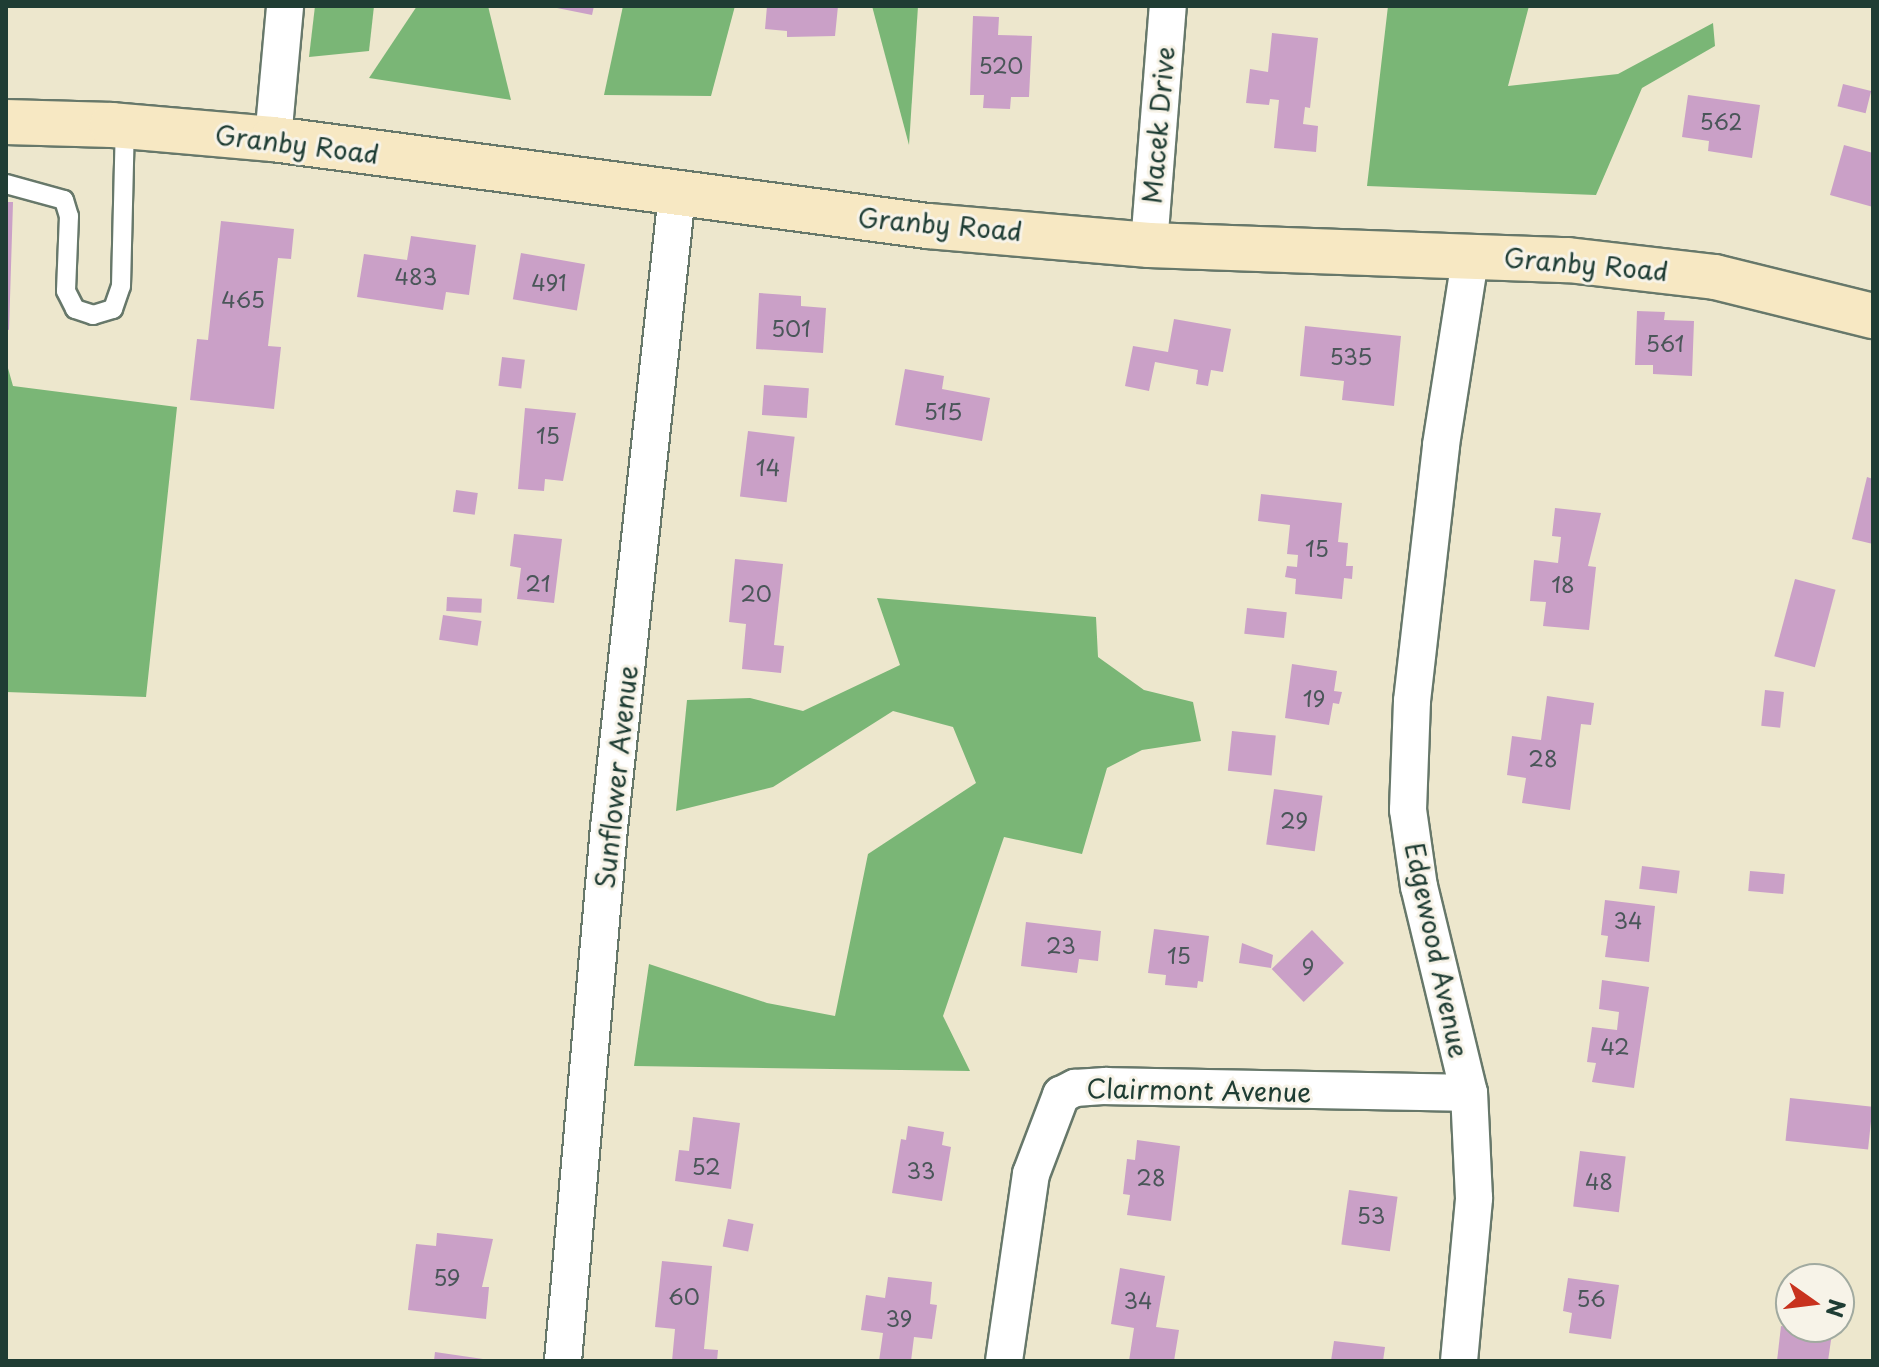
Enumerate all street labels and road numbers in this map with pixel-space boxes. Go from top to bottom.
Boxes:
street label: Macek Drive [1136,45,1180,205]
street label: Granby Road [213,118,381,170]
street label: Granby Road [857,201,1023,247]
street label: Granby Road [1503,241,1669,287]
street label: Sunflower Avenue [589,664,643,890]
street label: Edgewood Avenue [1399,839,1475,1061]
street label: Clairmont Avenue [1087,1072,1311,1108]

